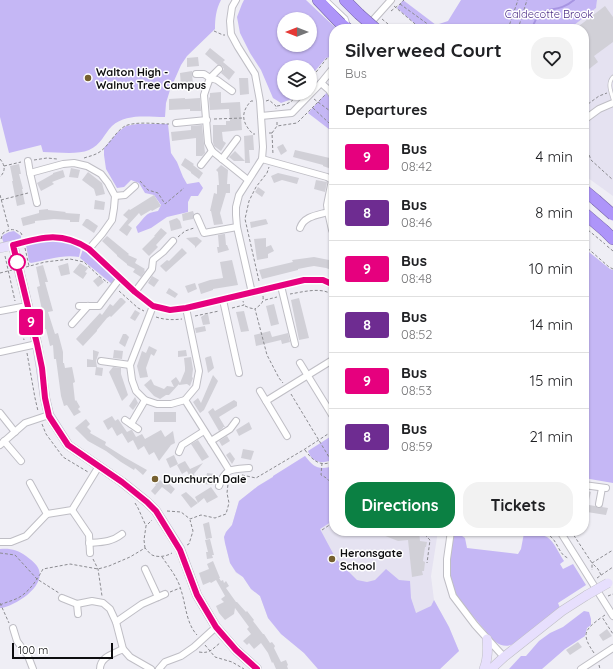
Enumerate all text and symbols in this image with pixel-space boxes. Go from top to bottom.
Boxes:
park label: Caldecotte Brook [505,7,593,21]
north arrow [277,12,317,52]
map controls [277,12,317,100]
button: heart [531,37,573,79]
text: Silverweed Court [345,38,502,62]
button: layers [277,60,317,100]
place label: Walton High - Walnut Tree Campus [96,65,206,92]
text: Bus [345,65,367,81]
marker: Walton High - Walnut Tree Campus [83,73,93,83]
text: Departures [345,100,427,119]
text: Bus [401,139,427,158]
text: 4 min [535,147,573,166]
text: 9 [363,148,371,166]
text: 08:42 [401,158,432,174]
text: Bus [401,195,427,214]
text: 8 min [535,203,573,222]
text: 8 [363,204,371,222]
text: 08:46 [401,214,432,230]
text: Bus [401,251,427,270]
unlabelled marker [8,253,26,271]
text: 10 min [529,259,573,278]
text: 9 [363,260,371,278]
text: 08:48 [401,270,432,286]
text: Bus [401,307,427,326]
line badge: 9 [18,309,44,335]
text: 9 [27,313,35,331]
text: 14 min [530,315,573,334]
text: 8 [363,316,371,334]
text: 08:52 [401,326,432,342]
text: Bus [401,363,427,382]
text: 15 min [530,371,573,390]
text: 9 [363,372,371,390]
text: 08:53 [401,382,432,398]
text: Bus [401,419,427,438]
text: 21 min [529,427,573,446]
text: 8 [363,428,371,446]
text: 08:59 [401,438,433,454]
place label: Dunchurch Dale [163,472,247,486]
marker: Dunchurch Dale [150,474,160,484]
button: Directions [345,482,455,528]
button: Tickets [463,482,573,528]
place label: Heronsgate School [340,546,403,573]
marker: Heronsgate School [327,554,337,564]
scale bar [12,641,113,660]
text: 100 m [18,643,48,657]

